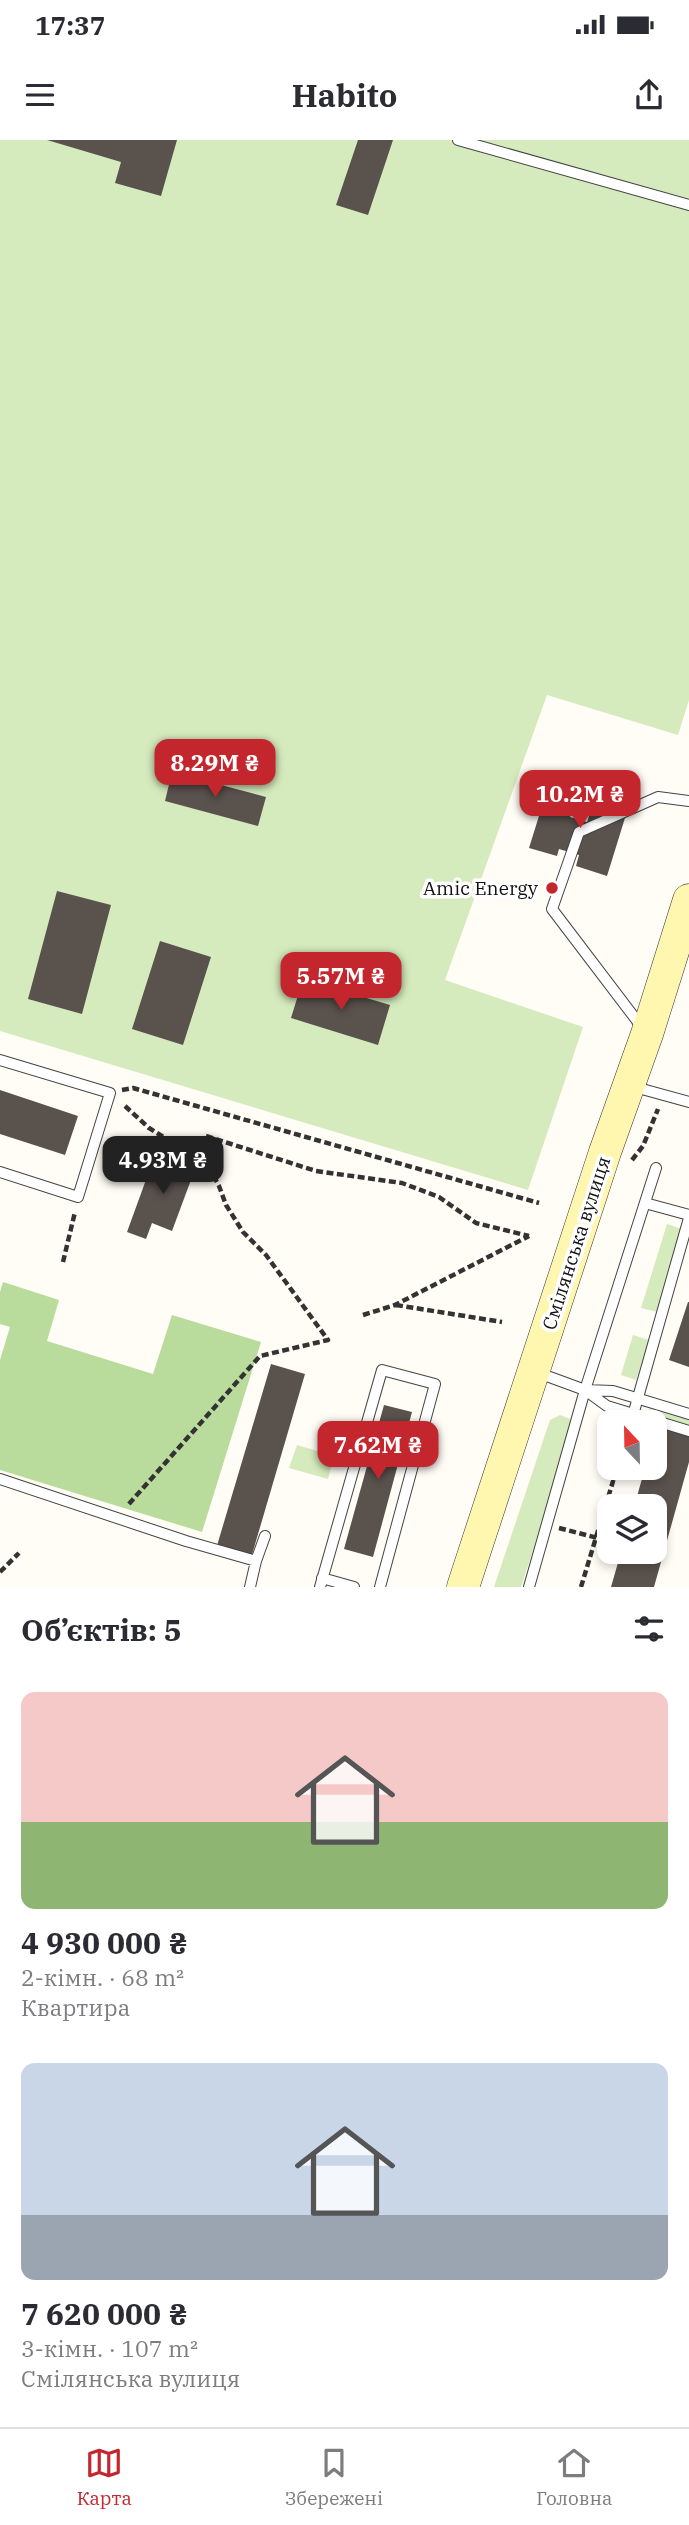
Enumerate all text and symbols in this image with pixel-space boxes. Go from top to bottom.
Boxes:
text: 17:37 [35,8,105,42]
text: Habito [292,74,397,116]
icon: menu [21,76,59,114]
icon: share [630,76,668,114]
pin: 8.29M ₴ [150,740,280,799]
text: 8.29M ₴ [171,747,259,777]
pin: 10.2M ₴ [515,770,645,830]
text: 10.2M ₴ [536,778,624,808]
place label: Amic Energy [423,876,539,900]
marker: Amic Energy [544,880,560,896]
pin: 5.57M ₴ [276,952,406,1012]
text: 5.57M ₴ [297,960,385,990]
pin: 4.93M ₴ [98,1136,228,1196]
text: 4.93M ₴ [119,1144,207,1174]
street label: Смілянська вулиця [537,1153,615,1333]
north arrow [597,1410,667,1480]
map controls [597,1410,667,1564]
pin: 7.62M ₴ [313,1422,443,1481]
text: 7.62M ₴ [334,1429,422,1459]
button: layers [597,1494,667,1564]
text: Об’єктів: 5 [21,1610,182,1649]
icon: filters [630,1610,668,1648]
icon: home [282,1737,408,1863]
text: 4 930 000 ₴ [21,1923,188,1962]
text: 2-кімн. · 68 m² [21,1962,184,1992]
text: Квартира [21,1992,130,2022]
icon: home [282,2108,408,2234]
text: 7 620 000 ₴ [21,2294,188,2333]
text: 3-кімн. · 107 m² [21,2333,198,2363]
text: Смілянська вулиця [21,2363,240,2393]
tab: Карта [77,2444,132,2510]
tab: Збережені [285,2444,383,2510]
tab: Головна [536,2444,612,2510]

